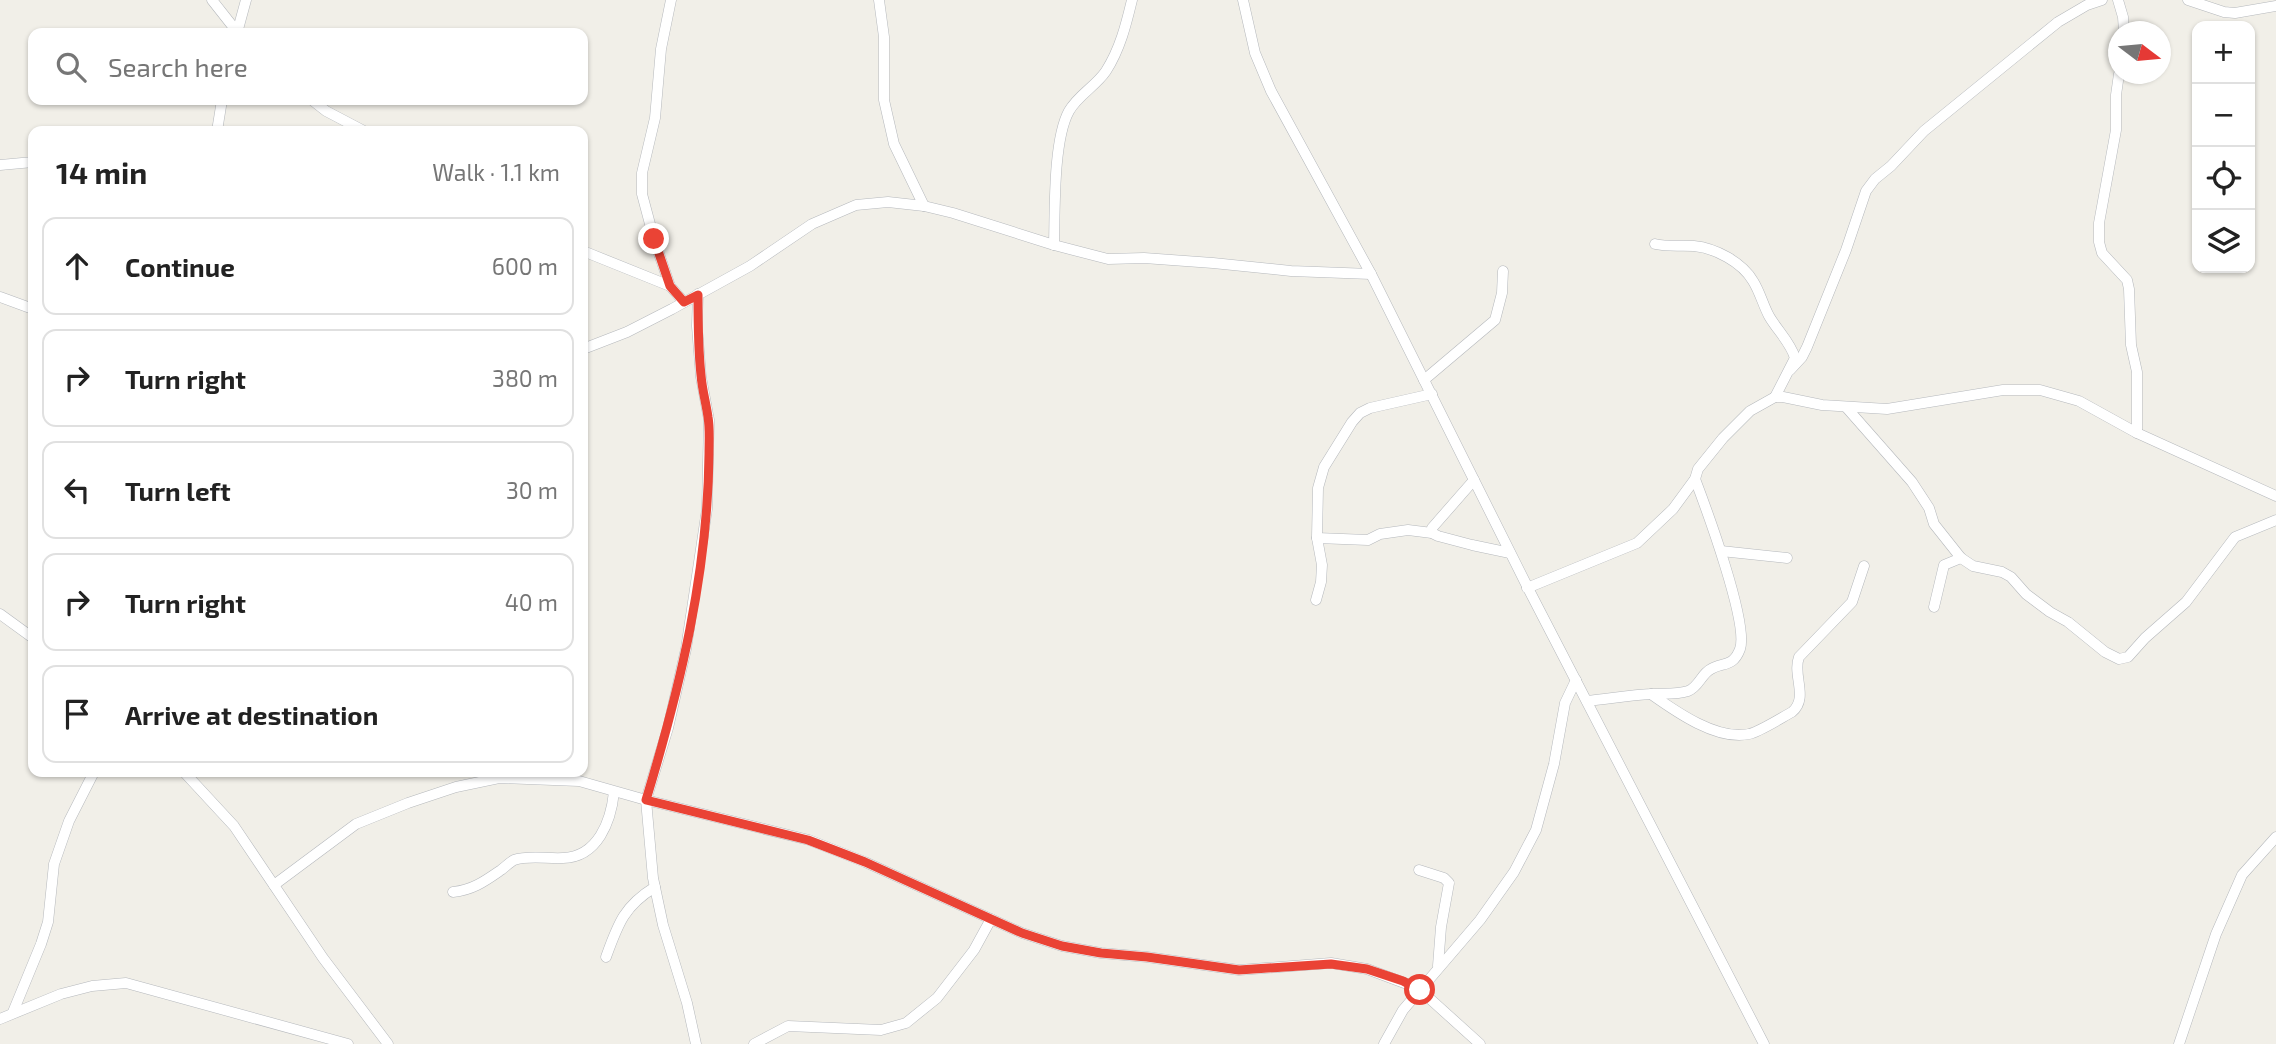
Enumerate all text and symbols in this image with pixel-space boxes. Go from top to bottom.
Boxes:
north arrow [2108,21,2171,84]
map controls [2192,21,2255,273]
button: + [2192,21,2255,84]
search box [28,28,588,105]
icon: search [52,48,90,86]
text: Search here [108,51,248,82]
button: − [2192,84,2255,147]
button: locate [2192,147,2255,210]
text: 14 min [56,154,147,190]
text: Walk · 1.1 km [432,158,560,186]
button: layers [2192,210,2255,273]
route end [638,223,669,254]
icon: ahead [58,247,96,285]
text: Continue [125,251,235,282]
text: 600 m [492,252,558,280]
icon: right [58,359,96,397]
text: Turn right [125,363,246,394]
text: 380 m [492,364,558,392]
icon: left [58,471,96,509]
text: Turn left [125,475,231,506]
text: 30 m [506,476,558,504]
icon: right [58,583,96,621]
text: Turn right [125,587,246,618]
text: 40 m [505,588,558,616]
icon: arrive [58,695,96,733]
text: Arrive at destination [125,699,378,730]
route start [1404,974,1435,1005]

